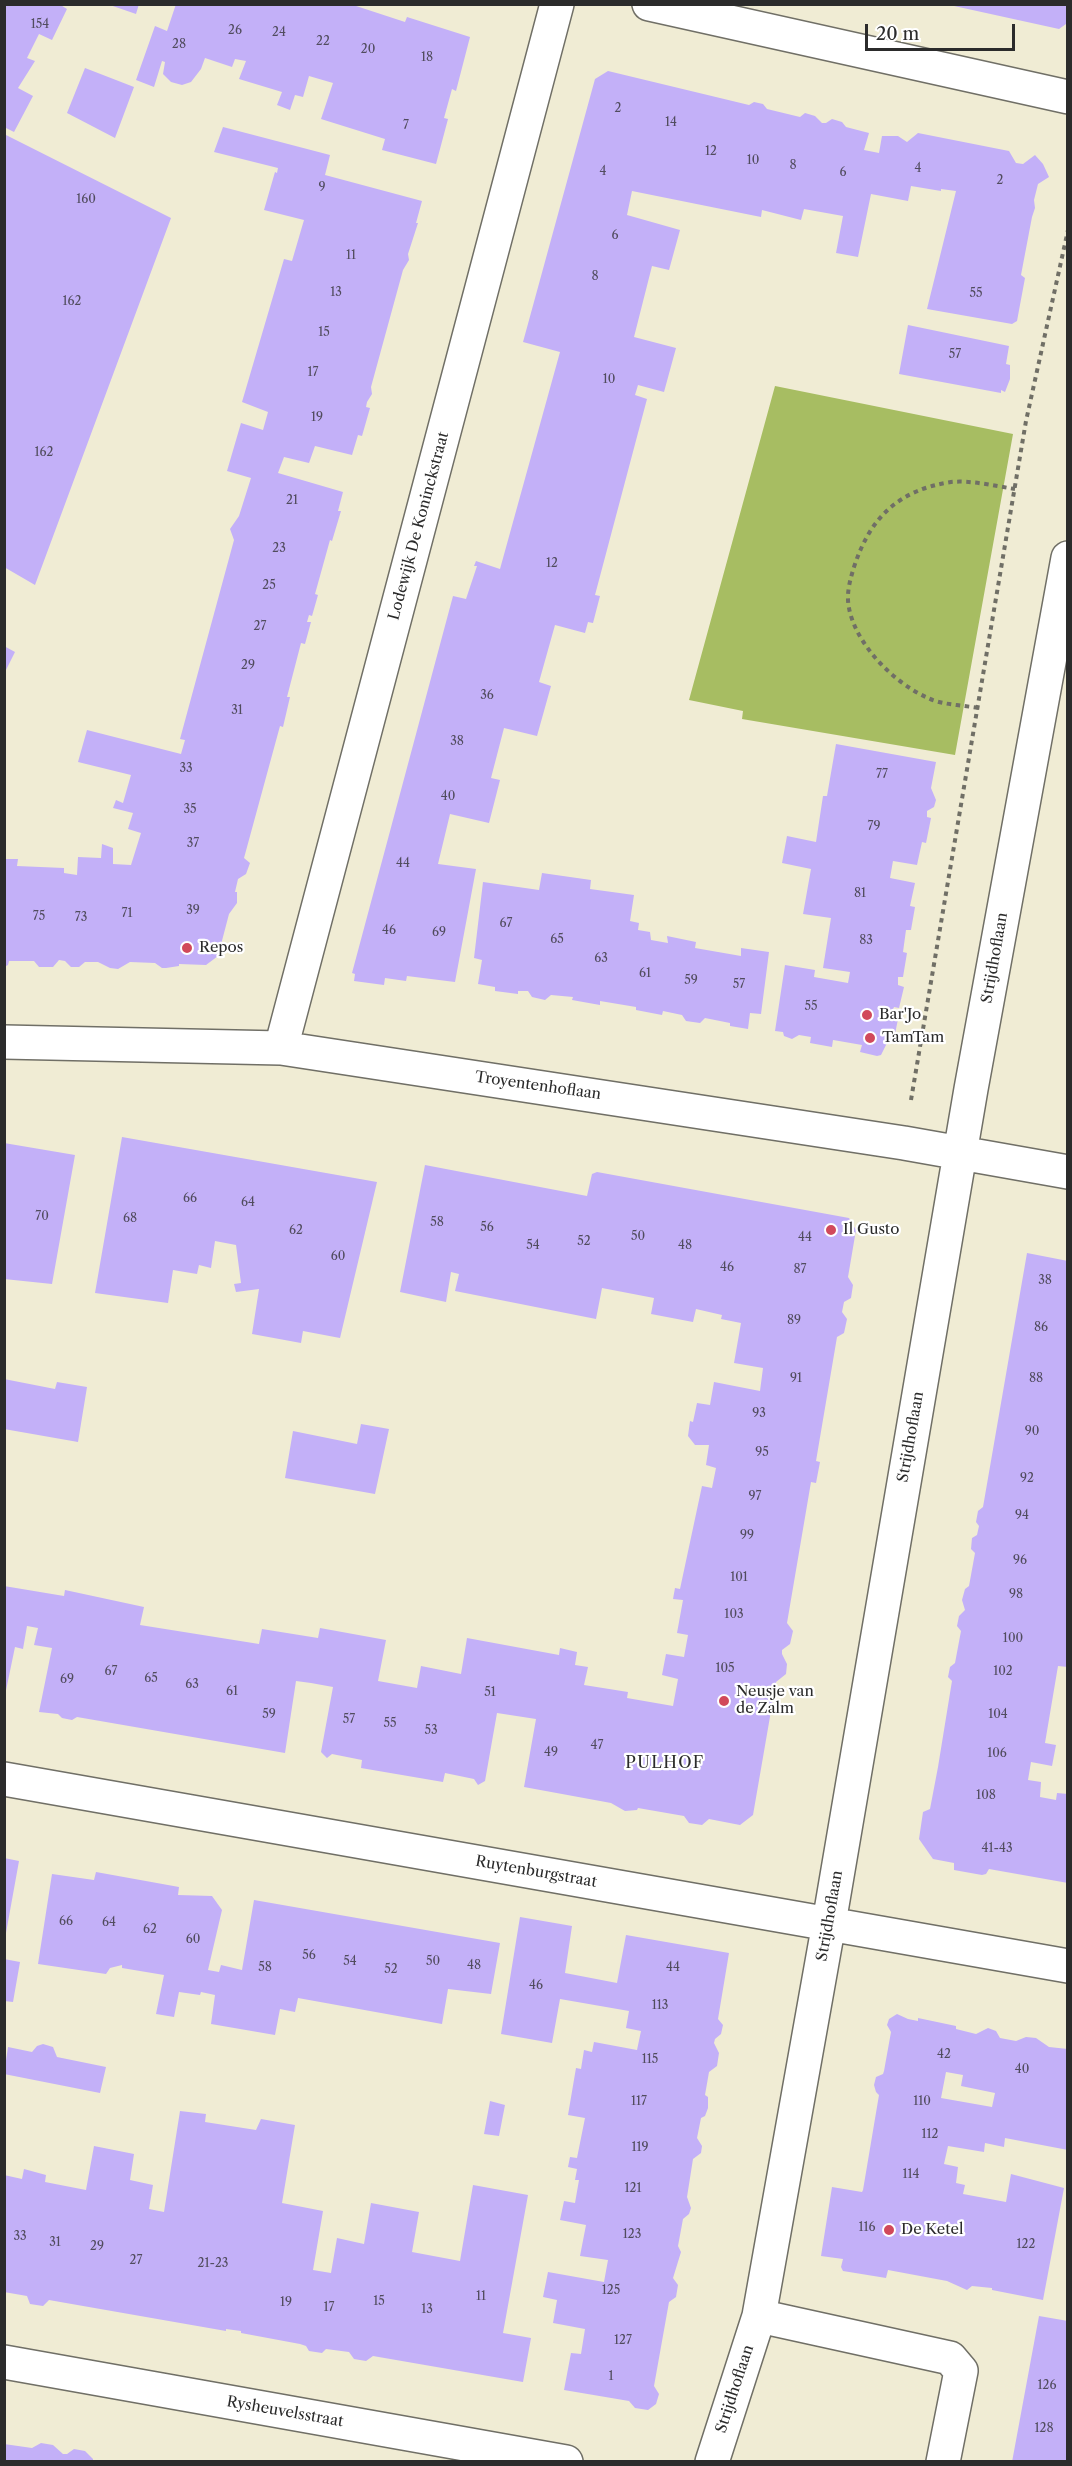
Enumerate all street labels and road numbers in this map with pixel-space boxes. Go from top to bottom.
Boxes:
street label: Lodewijk De Koninckstraat [385,430,453,622]
street label: Strijdhoflaan [978,911,1012,1005]
street label: Troyentenhoflaan [474,1068,602,1104]
street label: Strijdhoflaan [894,1390,928,1484]
street label: Ruytenburgstraat [474,1852,598,1892]
street label: Strijdhoflaan [813,1869,847,1963]
street label: Strijdhoflaan [712,2343,758,2435]
street label: Rysheuvelsstraat [225,2393,345,2431]

